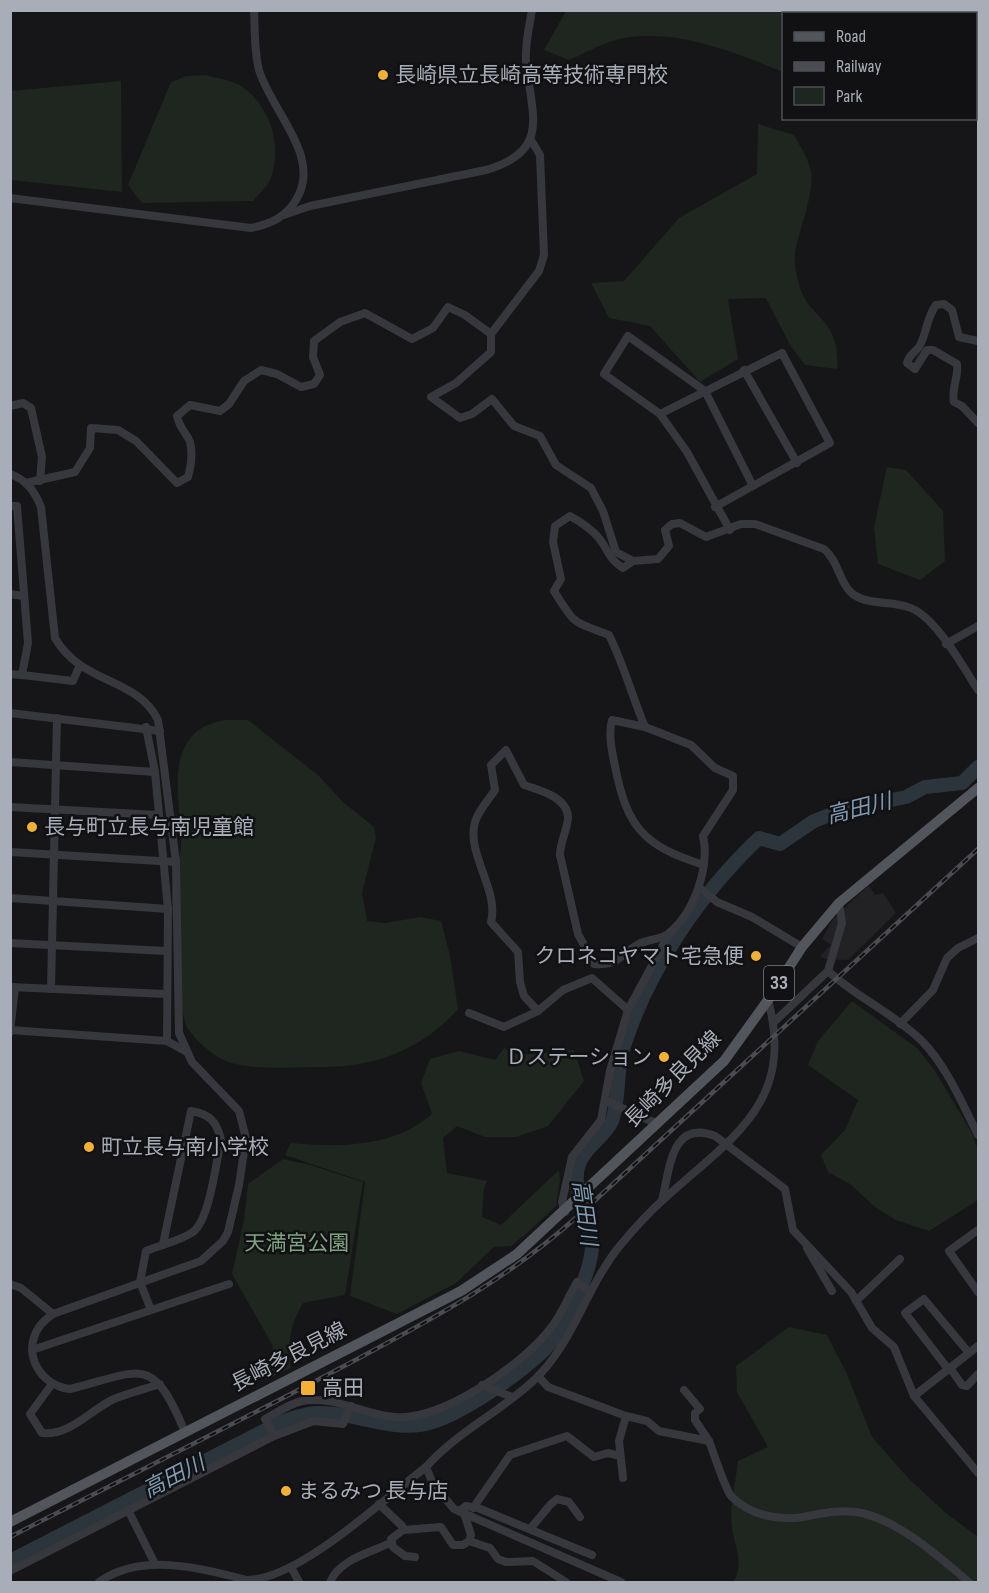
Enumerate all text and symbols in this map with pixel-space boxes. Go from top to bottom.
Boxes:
legend [782,12,977,120]
text: Road [836,26,866,47]
text: Railway [836,56,881,77]
place label: 長崎県立長崎高等技術専門校 [395,63,668,88]
marker: 長崎県立長崎高等技術専門校 [376,68,390,82]
text: Park [836,86,862,107]
water label: 高田川 [824,787,896,830]
place label: 長与町立長与南児童館 [44,815,254,840]
marker: 長与町立長与南児童館 [25,820,39,834]
place label: クロネコヤマト宅急便 [534,944,744,969]
marker: クロネコヤマト宅急便 [749,949,763,963]
road number: 33 [764,966,794,1000]
street label: 長崎多良見線 [620,1026,726,1132]
place label: Ｄステーション [505,1045,652,1070]
marker: Ｄステーション [657,1050,671,1064]
place label: 町立長与南小学校 [101,1135,269,1160]
marker: 町立長与南小学校 [82,1140,96,1154]
water label: 高田川 [566,1178,602,1250]
park label: 天満宮公園 [245,1231,350,1256]
street label: 長崎多良見線 [227,1317,351,1397]
place label: 高田 [322,1376,364,1401]
marker: 高田 [299,1379,317,1397]
water label: 高田川 [138,1449,211,1504]
place label: まるみつ 長与店 [298,1479,448,1504]
marker: まるみつ 長与店 [279,1484,293,1498]

